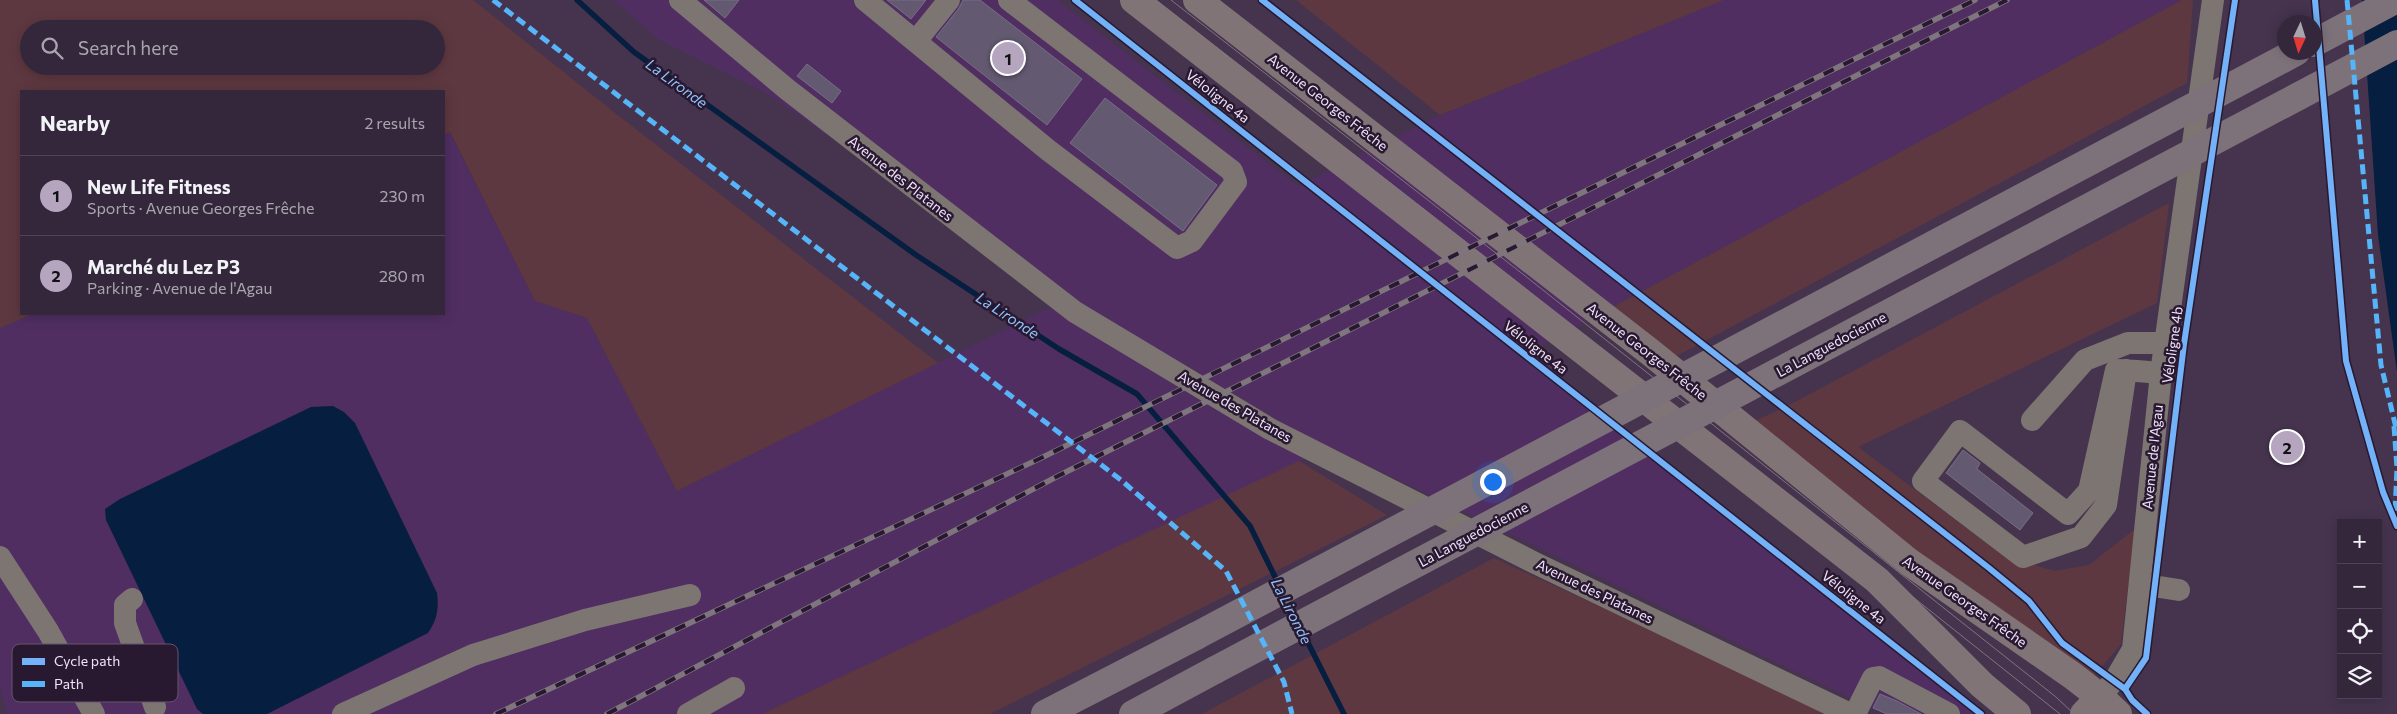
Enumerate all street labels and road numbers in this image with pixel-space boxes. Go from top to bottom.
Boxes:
street label: Avenue Georges Frêche [1265,50,1391,154]
street label: Véloligne 4a [1183,66,1253,126]
street label: Avenue des Platanes [845,132,957,224]
street label: Avenue Georges Frêche [1584,299,1710,403]
street label: Véloligne 4b [2158,305,2186,385]
street label: La Languedocienne [1773,308,1889,380]
street label: Véloligne 4a [1501,317,1571,377]
street label: Avenue des Platanes [1175,367,1295,445]
street label: Avenue de l'Agau [2138,404,2166,510]
street label: La Languedocienne [1415,498,1531,570]
street label: Avenue Georges Frêche [1900,552,2030,650]
street label: Avenue des Platanes [1534,555,1656,627]
street label: Véloligne 4a [1819,567,1889,627]

